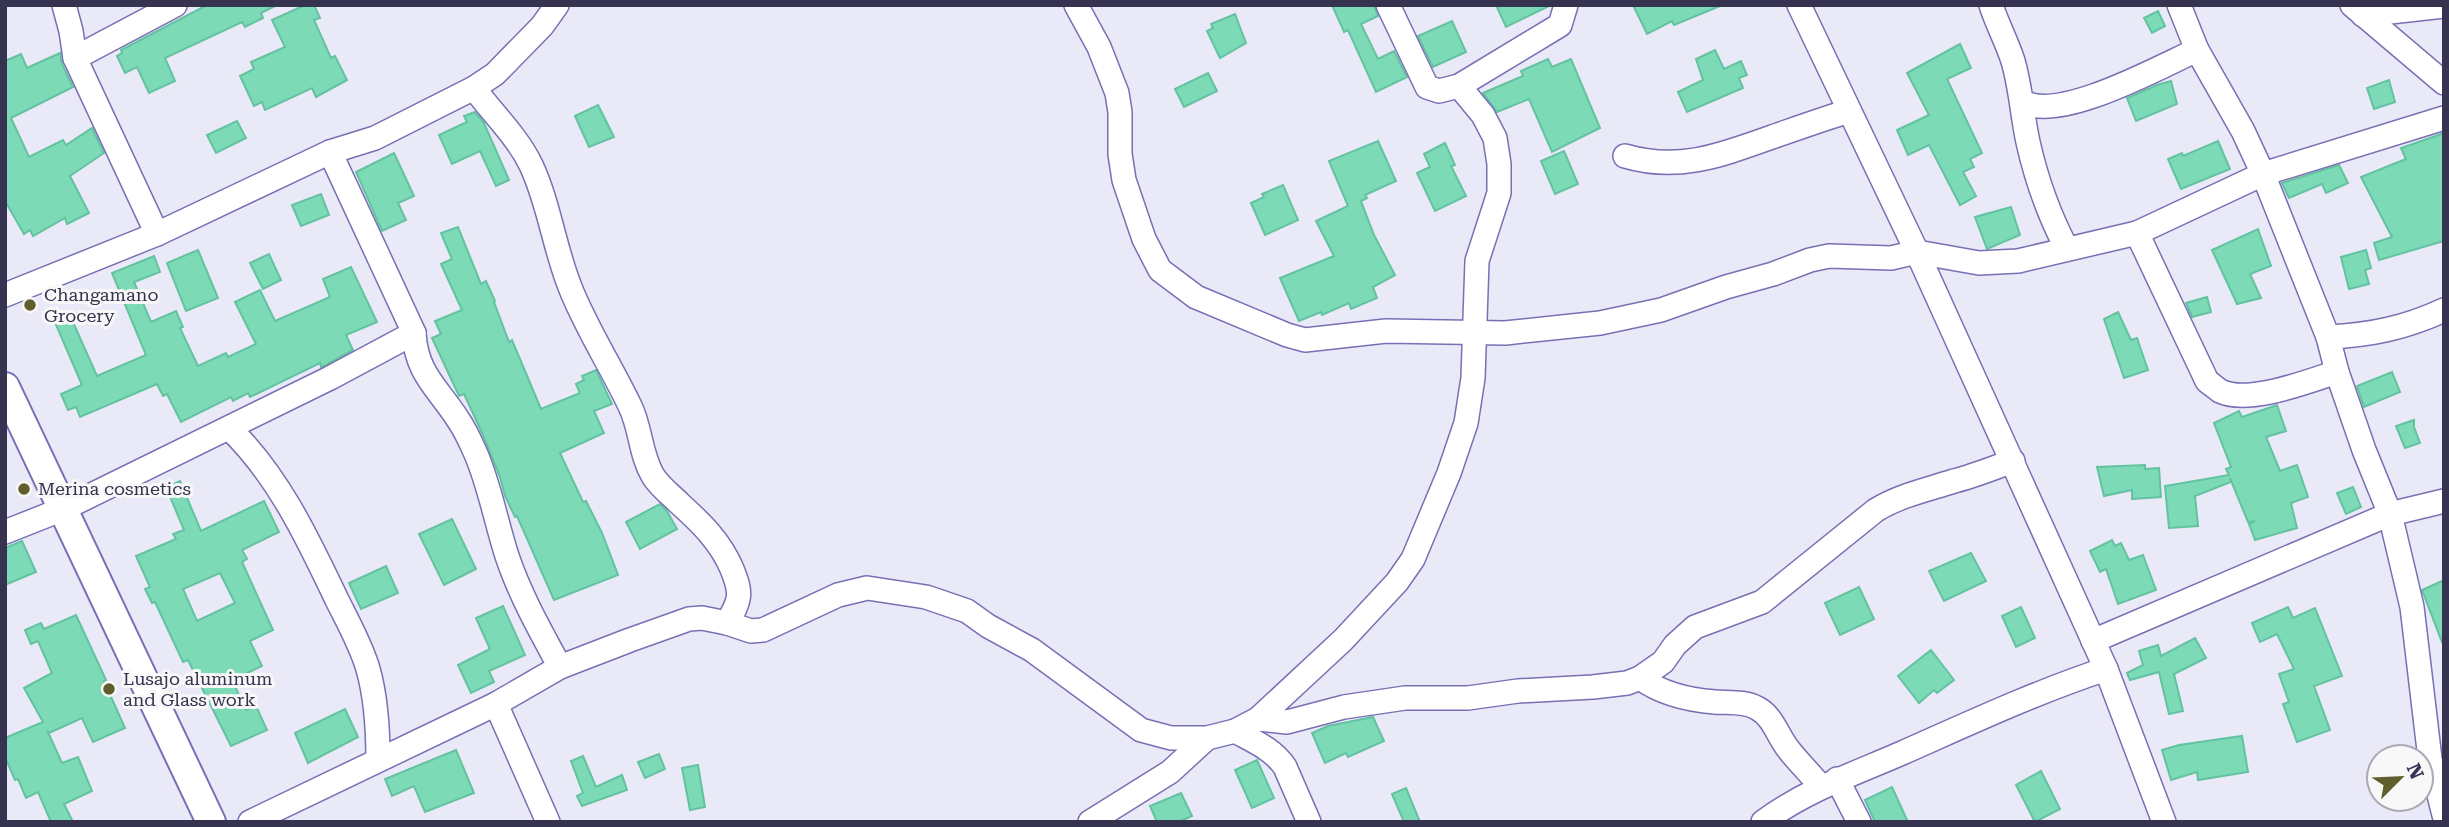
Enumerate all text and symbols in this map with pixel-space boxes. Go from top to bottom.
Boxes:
place label: Changamano Grocery [44,284,158,326]
marker: Changamano Grocery [22,297,38,313]
place label: Merina cosmetics [38,478,191,499]
marker: Merina cosmetics [16,481,32,497]
place label: Lusajo aluminum and Glass work [123,668,272,710]
marker: Lusajo aluminum and Glass work [101,681,117,697]
north arrow [2365,743,2435,813]
text: N [2402,760,2429,783]

